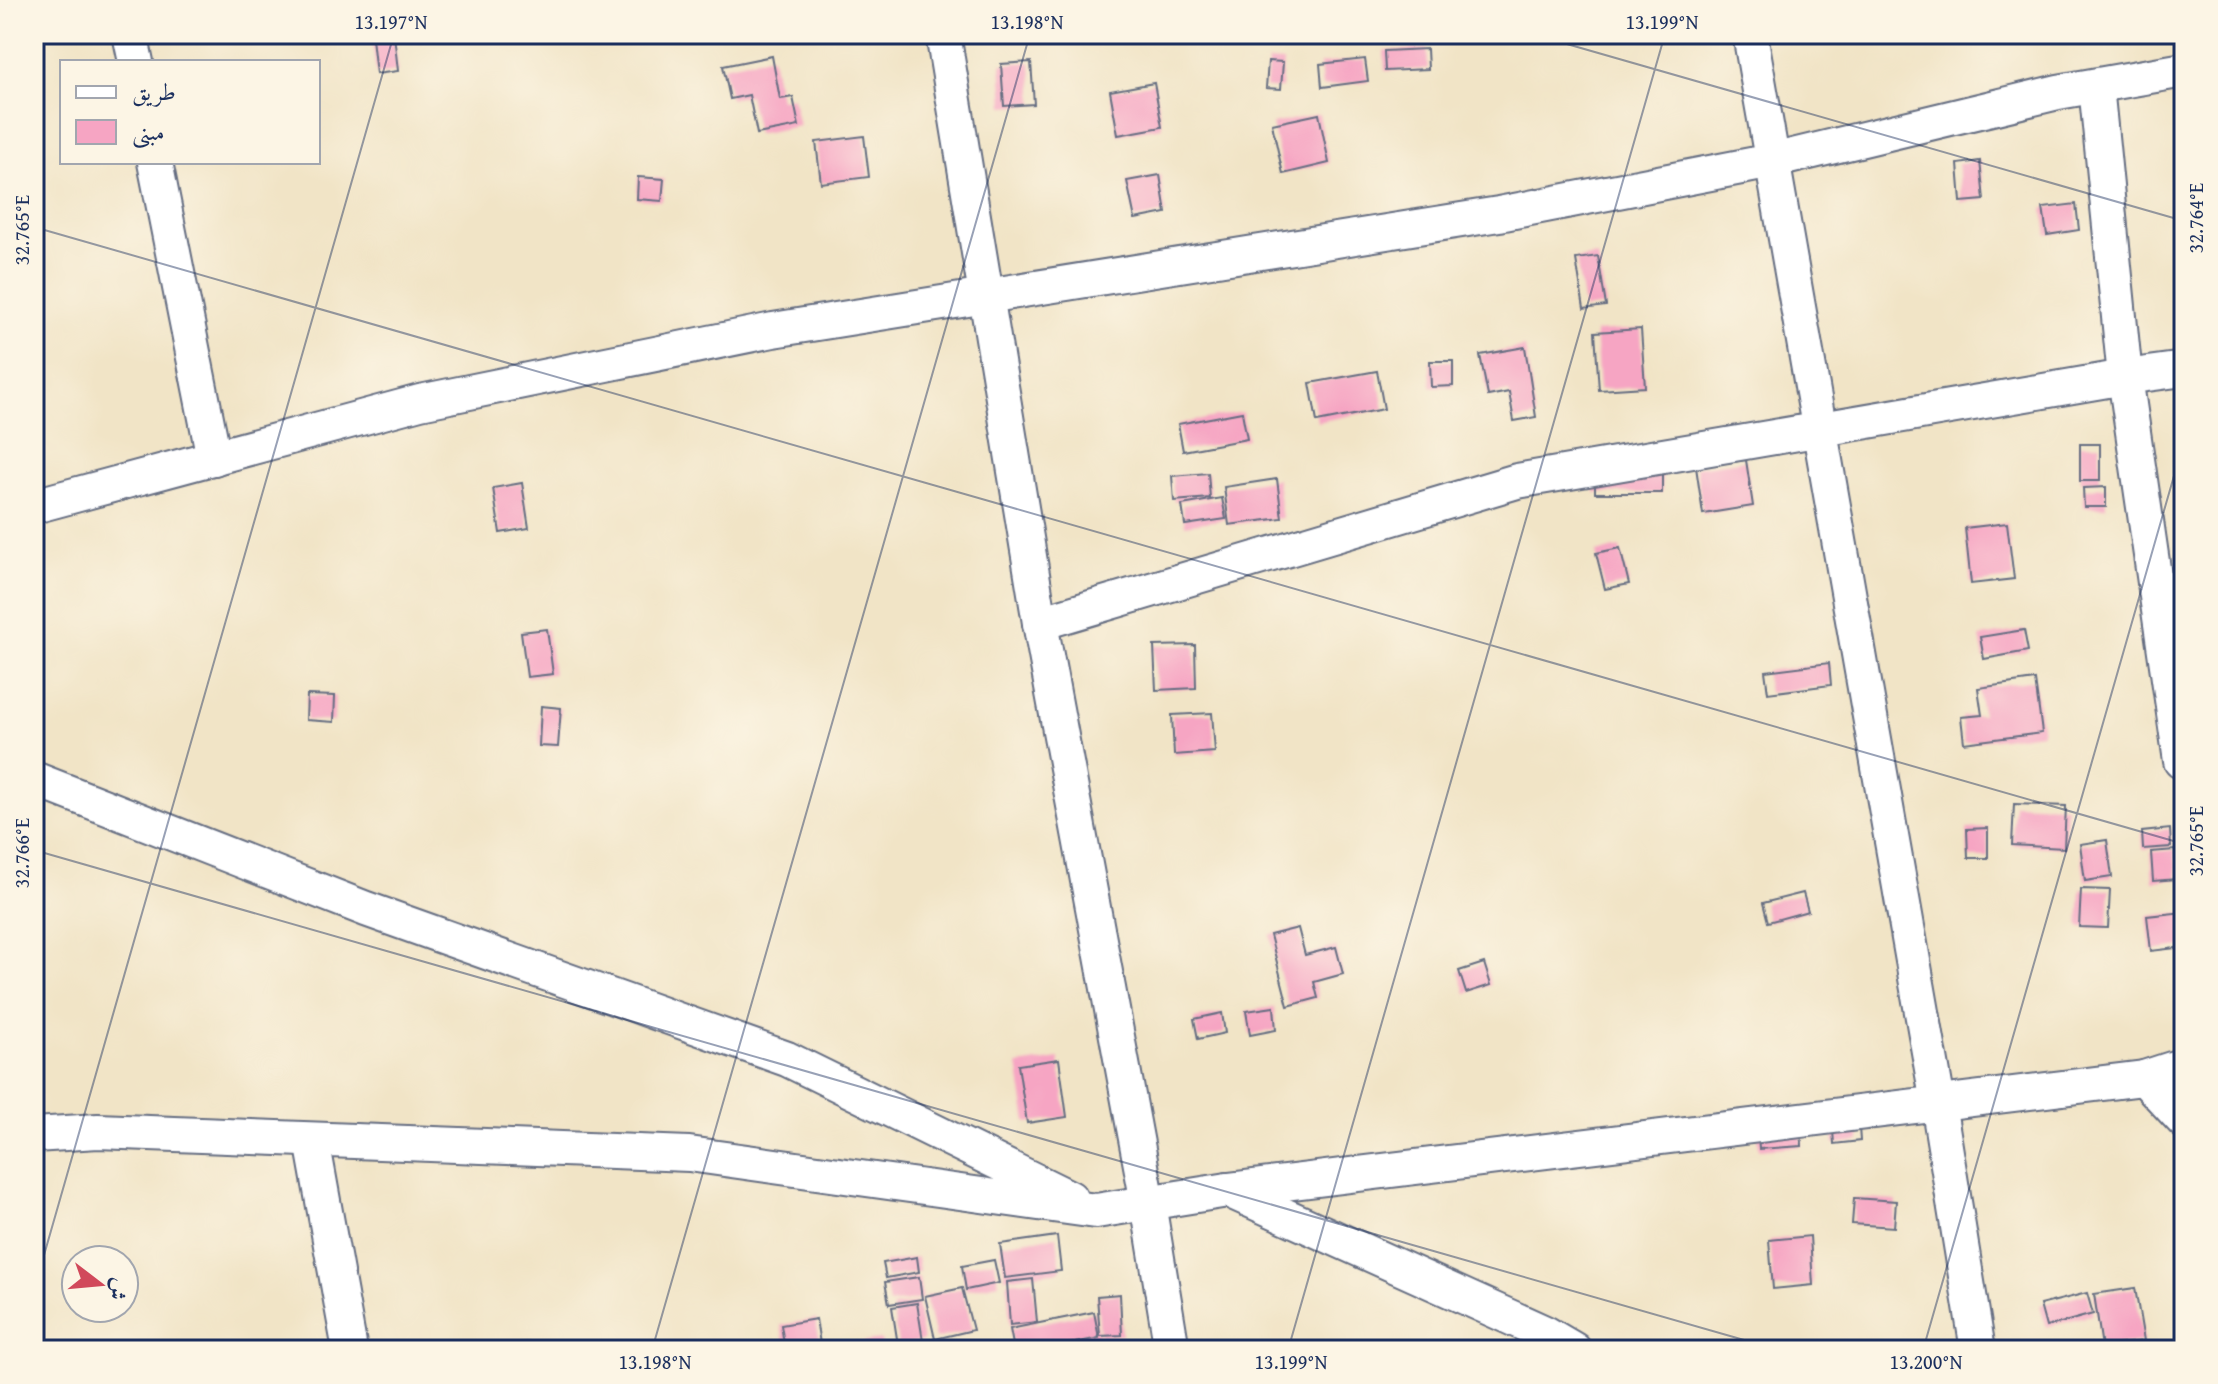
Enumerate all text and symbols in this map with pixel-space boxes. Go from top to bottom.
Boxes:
text: 13.197°N [354,7,428,36]
text: 13.198°N [990,7,1064,36]
text: 13.199°N [1625,7,1699,36]
legend [60,60,320,164]
text: طريق [132,74,176,109]
text: مبنى [132,114,165,149]
text: 32.764°E [2181,183,2210,253]
text: 32.765°E [7,195,36,265]
text: 32.765°E [2181,806,2210,876]
text: 32.766°E [7,818,36,888]
north arrow [60,1244,140,1324]
text: ش [101,1275,138,1304]
text: 13.198°N [618,1347,692,1376]
text: 13.199°N [1254,1347,1328,1376]
text: 13.200°N [1889,1347,1963,1376]

